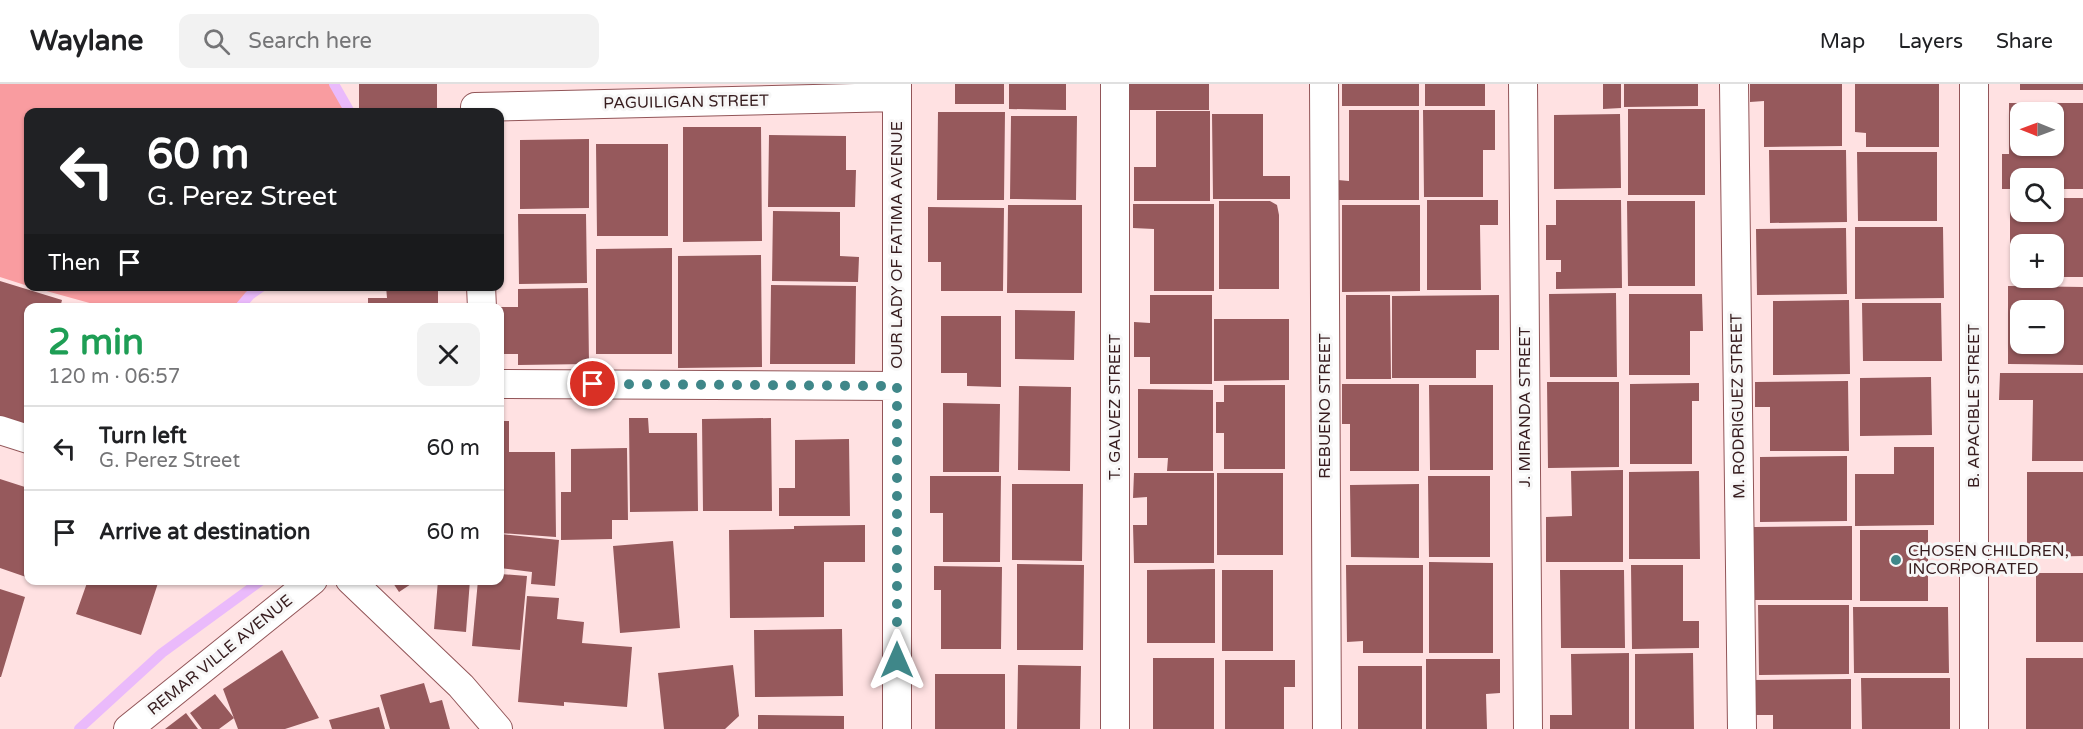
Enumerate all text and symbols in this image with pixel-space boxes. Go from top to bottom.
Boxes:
search box [179,14,599,68]
text: Waylane [30,24,143,58]
icon: search [200,25,233,58]
text: Search here [248,28,372,54]
text: Map [1820,29,1865,54]
text: Layers [1898,29,1963,54]
text: Share [1996,29,2053,54]
street label: PAGUILIGAN STREET [603,91,769,113]
north arrow [2010,102,2064,156]
map controls [2010,102,2064,354]
street label: OUR LADY OF FATIMA AVENUE [887,121,907,369]
text: 60 m [147,129,249,180]
icon: left [48,132,126,210]
button: search [2010,168,2064,222]
text: G. Perez Street [147,180,337,213]
button: + [2010,234,2064,288]
icon: arrive [113,246,146,279]
text: Then [48,250,101,276]
button: − [2010,300,2064,354]
street label: M. RODRIGUEZ STREET [1726,313,1750,499]
text: 2 min [48,321,144,364]
button: close [417,323,480,386]
street label: B. APACIBLE STREET [1964,324,1984,488]
street label: J. MIRANDA STREET [1515,327,1535,487]
street label: REBUENO STREET [1315,333,1335,479]
street label: T. GALVEZ STREET [1105,334,1125,480]
pin [567,358,618,409]
text: 120 m · 06:57 [48,365,180,389]
icon: arrive [576,367,609,400]
text: Turn left [99,423,187,449]
icon: left [48,432,81,465]
text: 60 m [426,435,480,461]
text: G. Perez Street [99,449,240,473]
icon: arrive [48,516,81,549]
text: Arrive at destination [99,519,310,545]
text: 60 m [426,519,480,545]
place label: CHOSEN CHILDREN, INCORPORATED [1908,541,2069,579]
marker: CHOSEN CHILDREN, INCORPORATED [1889,553,1903,567]
street label: REMAR VILLE AVENUE [143,590,297,720]
position arrow [865,628,929,692]

